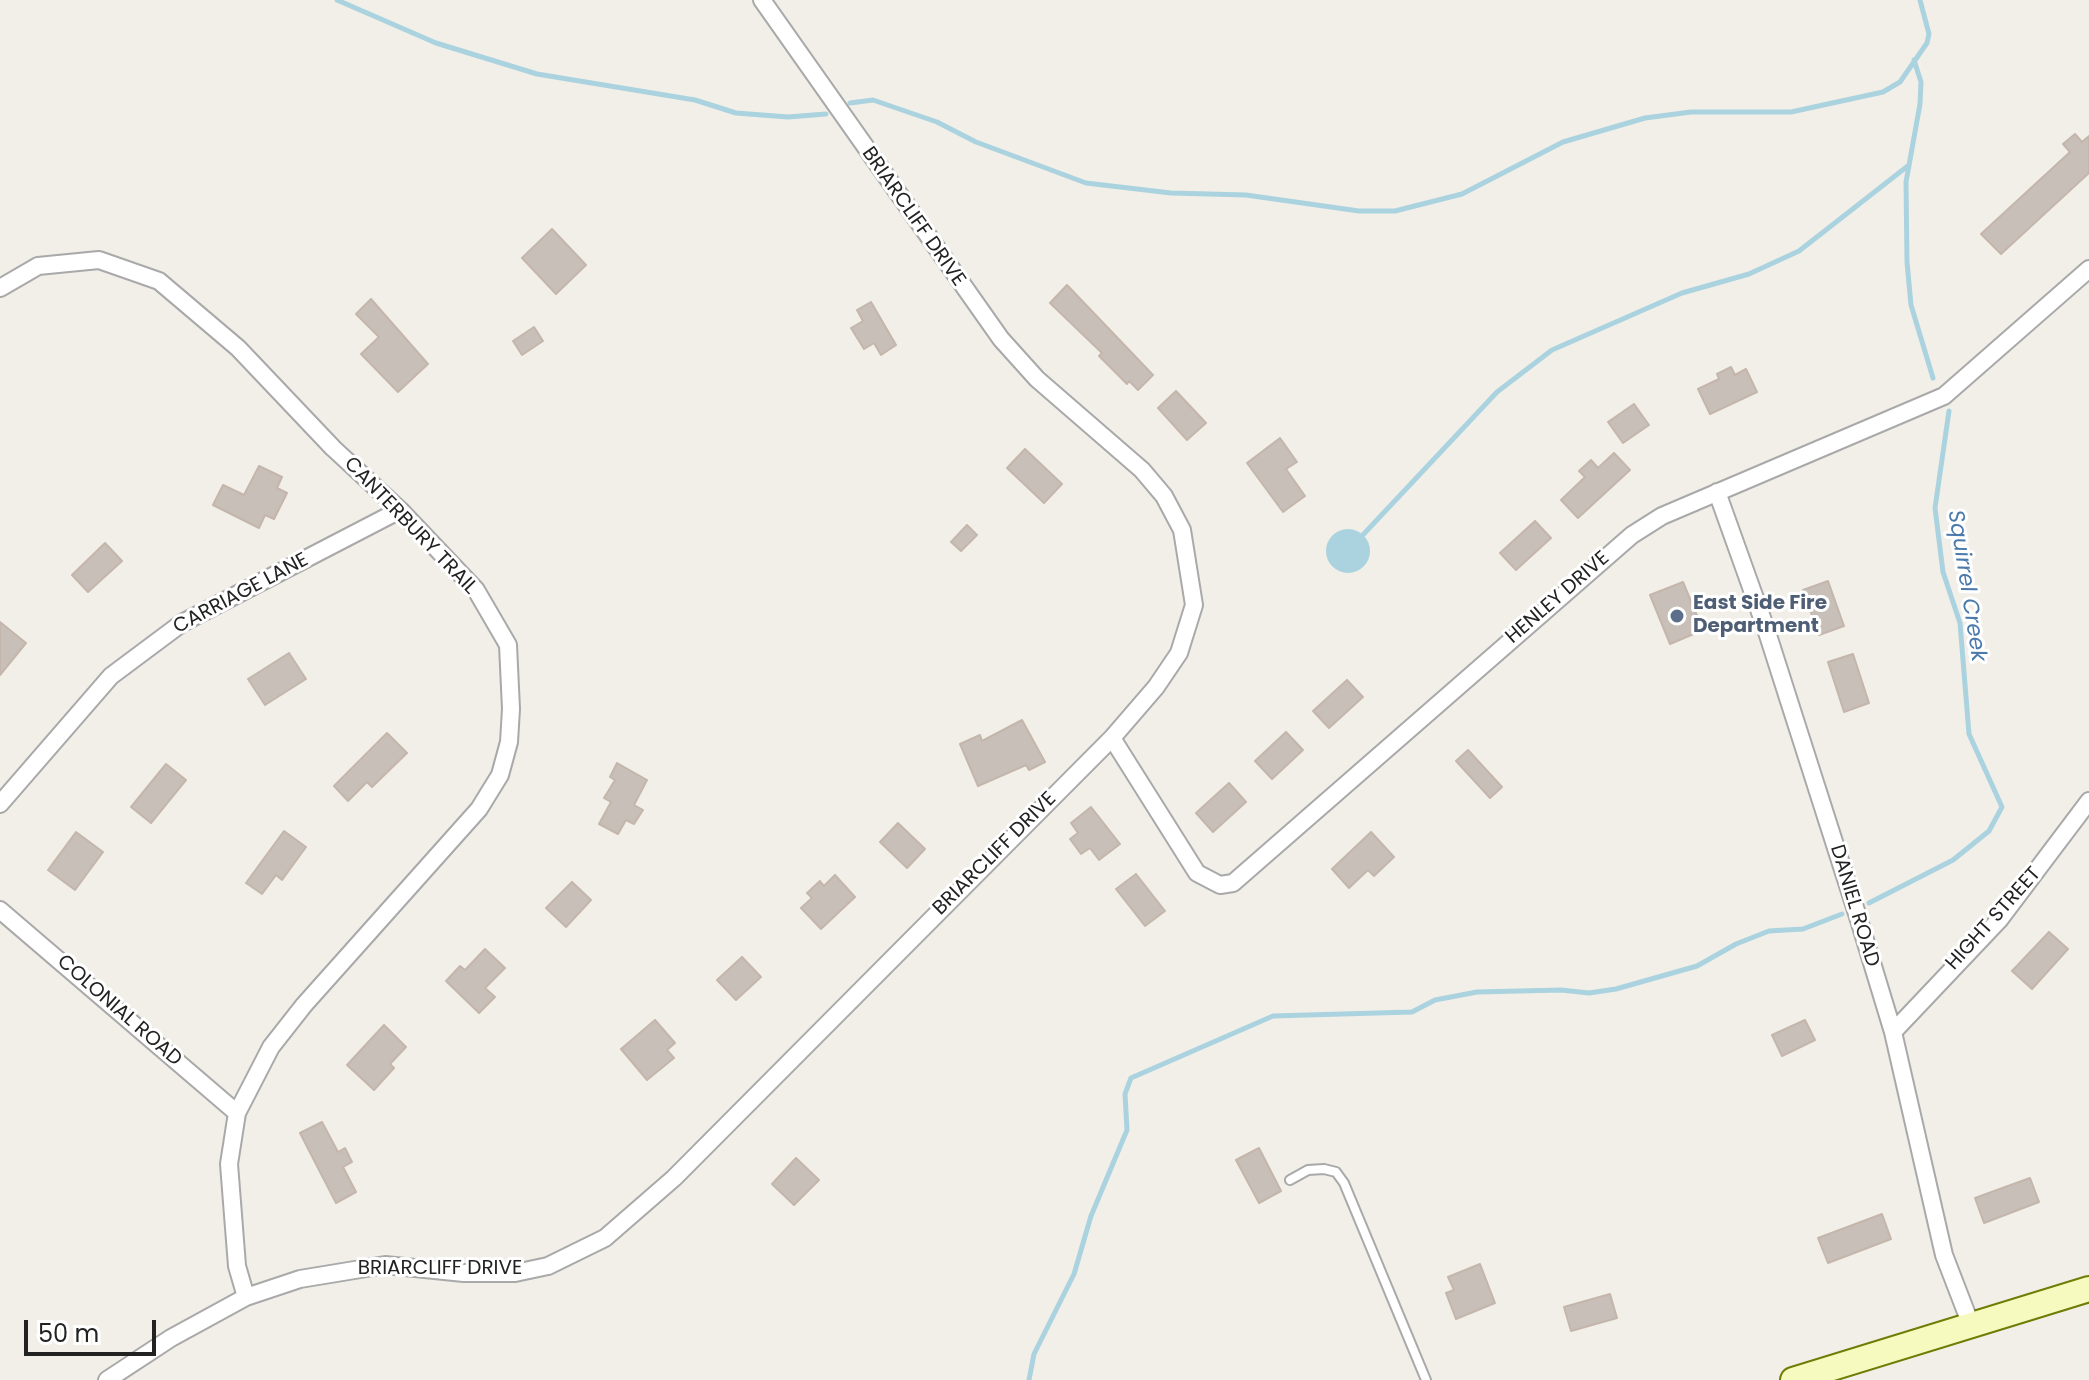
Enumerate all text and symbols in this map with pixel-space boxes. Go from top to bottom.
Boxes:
street label: BRIARCLIFF DRIVE [856,143,970,291]
street label: CANTERBURY TRAIL [338,452,482,600]
water label: Squirrel Creek [1941,508,1991,664]
street label: HENLEY DRIVE [1501,547,1615,649]
street label: CARRIAGE LANE [169,548,313,640]
place label: East Side Fire Department [1693,592,1827,639]
marker: East Side Fire Department [1668,607,1686,625]
street label: BRIARCLIFF DRIVE [928,787,1062,921]
street label: DANIEL ROAD [1824,842,1884,970]
street label: HIGHT STREET [1941,863,2047,975]
street label: COLONIAL ROAD [52,950,186,1072]
street label: BRIARCLIFF DRIVE [358,1257,522,1281]
scale bar [28,1304,160,1354]
text: 50 m [38,1317,99,1350]

